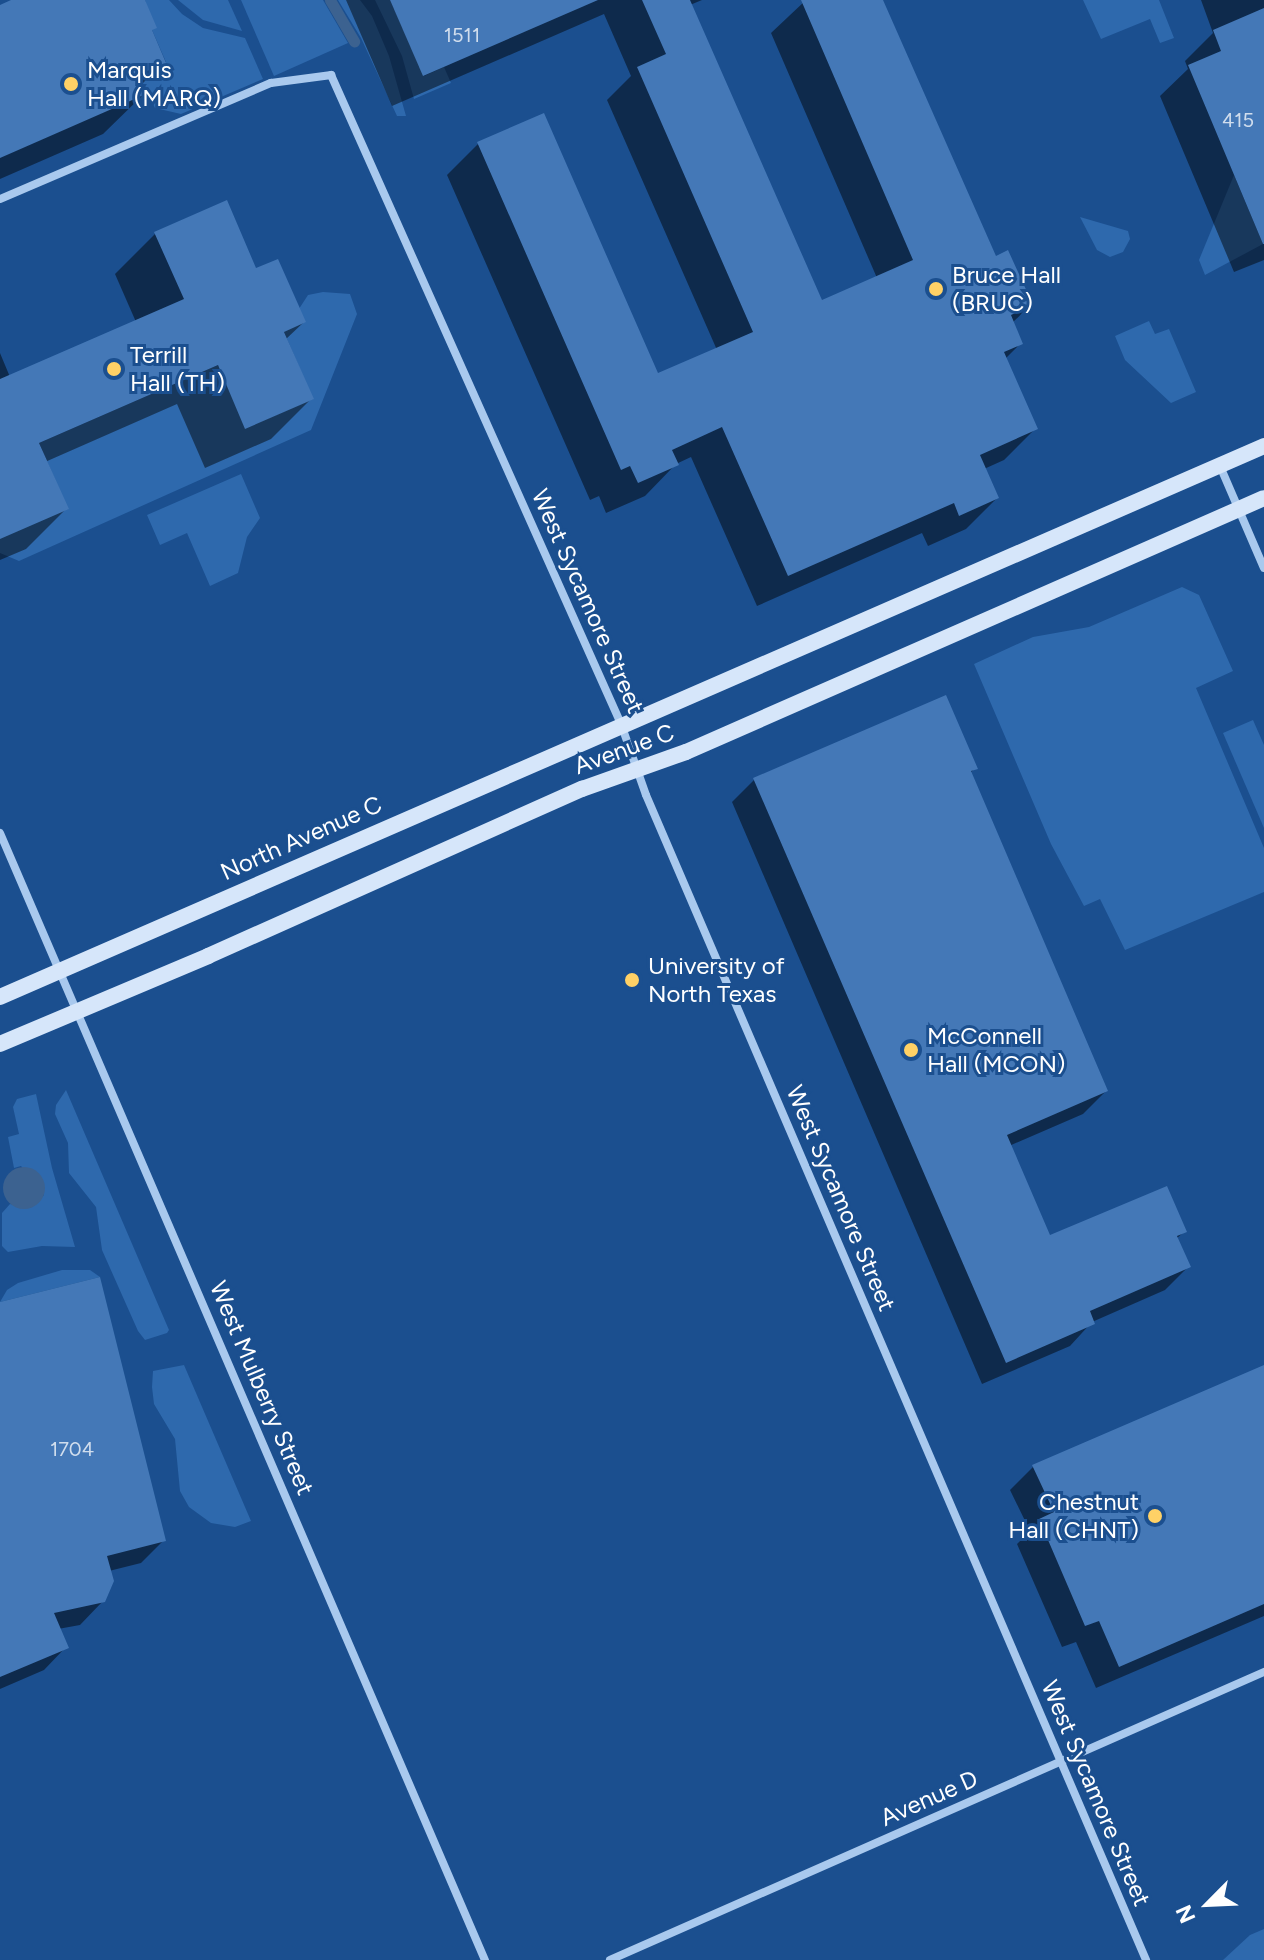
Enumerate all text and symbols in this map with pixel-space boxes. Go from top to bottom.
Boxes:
house number: 1511 [444,23,480,47]
place label: Marquis Hall (MARQ) [87,56,221,112]
marker: Marquis Hall (MARQ) [62,75,80,93]
house number: 415 [1222,108,1254,132]
place label: Bruce Hall (BRUC) [952,261,1061,317]
marker: Bruce Hall (BRUC) [927,280,945,298]
place label: Terrill Hall (TH) [130,341,225,397]
marker: Terrill Hall (TH) [105,360,123,378]
street label: West Sycamore Street [526,484,650,718]
street label: Avenue C [570,718,678,780]
street label: North Avenue C [216,790,386,886]
place label: University of North Texas [648,952,784,1008]
marker: University of North Texas [623,971,641,989]
place label: McConnell Hall (MCON) [927,1022,1065,1078]
marker: McConnell Hall (MCON) [902,1041,920,1059]
street label: West Sycamore Street [780,1081,902,1315]
street label: West Mulberry Street [204,1277,320,1499]
house number: 1704 [50,1437,94,1461]
place label: Chestnut Hall (CHNT) [1008,1488,1139,1544]
marker: Chestnut Hall (CHNT) [1146,1507,1164,1525]
street label: West Sycamore Street [1035,1676,1157,1910]
street label: Avenue D [876,1764,982,1832]
north arrow [1168,1864,1248,1944]
text: N [1170,1901,1201,1927]

